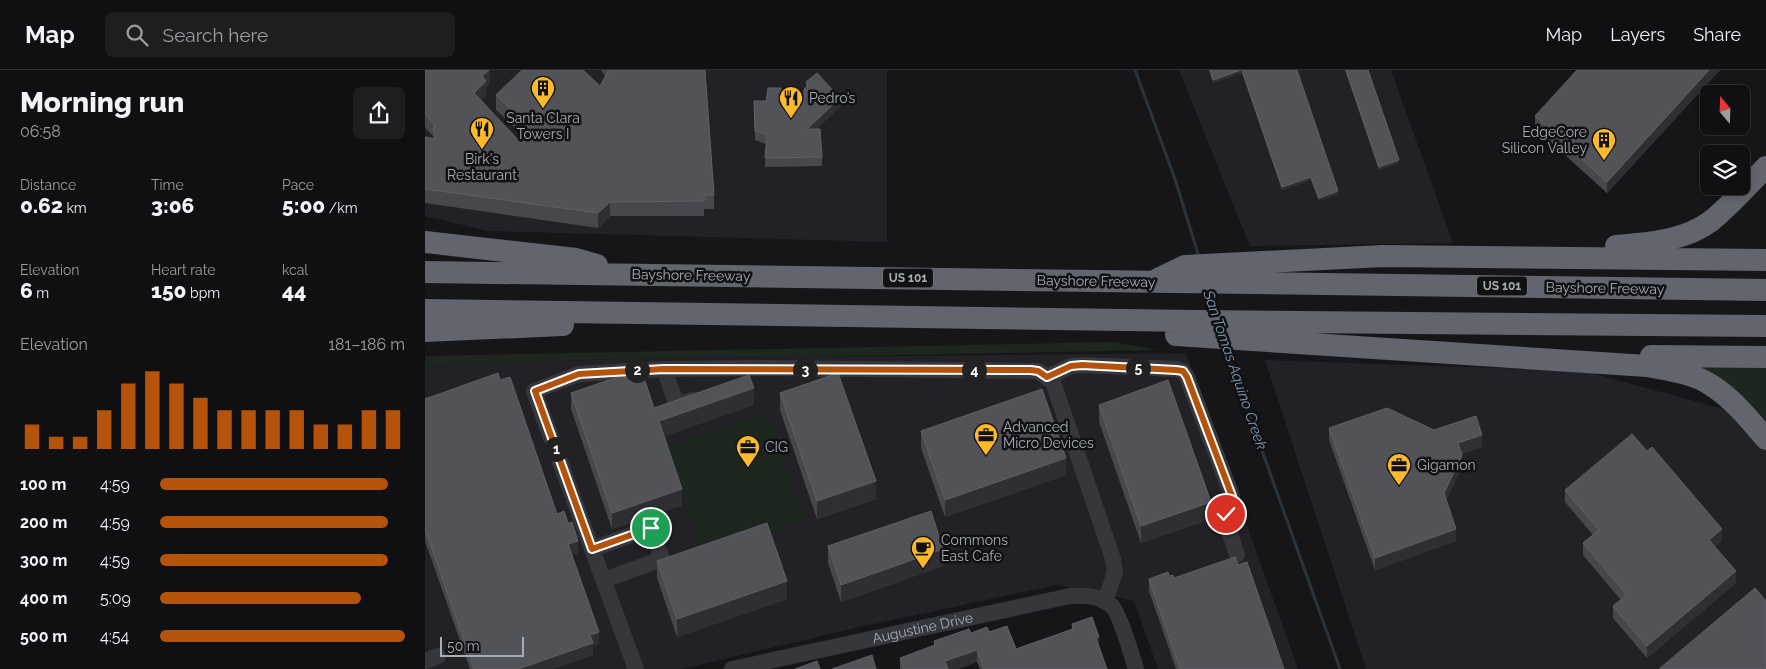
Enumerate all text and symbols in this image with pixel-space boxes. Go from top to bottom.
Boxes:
search box [105,12,455,57]
text: Map [25,20,75,49]
icon: search [123,21,151,49]
text: Search here [163,24,268,46]
text: Map [1546,24,1582,45]
text: Layers [1610,24,1665,45]
text: Share [1693,24,1741,45]
building icon: Santa Clara Towers I [530,75,556,109]
restaurant icon: Pedro’s [778,85,804,119]
north arrow [1700,85,1750,135]
map controls [1700,85,1750,195]
text: Morning run [20,86,184,119]
button: share [353,87,405,139]
place label: Pedro’s [809,90,855,106]
place label: Santa Clara Towers I [506,110,580,142]
restaurant icon: Birk's Restaurant [469,116,495,150]
text: 06:58 [20,122,61,141]
place label: EdgeCore Silicon Valley [1502,124,1587,156]
building icon: EdgeCore Silicon Valley [1591,127,1617,161]
button: layers [1700,145,1750,195]
place label: Birk's Restaurant [447,151,517,183]
text: Distance [20,177,76,193]
text: Time [151,177,184,193]
text: Pace [282,177,314,193]
text: 0.62 [20,193,63,218]
text: 3:06 [151,193,194,218]
text: 5:00 [282,193,325,218]
text: km [63,200,87,216]
text: /km [325,200,358,216]
text: Elevation [20,262,79,278]
text: Heart rate [151,262,215,278]
text: kcal [282,262,308,278]
street label: Bayshore Freeway [632,266,751,284]
road number: US 101 [883,268,933,288]
street label: Bayshore Freeway [1037,272,1156,290]
road number: US 101 [1477,277,1527,296]
text: 6 [20,278,33,303]
text: 150 [151,278,187,303]
text: 44 [282,278,306,303]
street label: Bayshore Freeway [1546,279,1665,297]
text: m [33,285,49,301]
text: bpm [187,285,220,301]
water label: San Tomas Aquino Creek [1199,287,1271,452]
text: Elevation [20,335,88,354]
text: 181–186 m [328,335,405,354]
pin: 5 [1125,356,1151,380]
pin: 2 [625,358,649,382]
pin: 3 [793,358,817,382]
pin: 4 [961,358,987,382]
text: 5 [1135,360,1142,376]
text: 2 [634,362,641,378]
text: 3 [802,362,809,378]
text: 4 [971,362,979,378]
place label: Advanced Micro Devices [1003,419,1094,451]
office icon: Advanced Micro Devices [973,422,999,456]
office icon: CIG [735,434,761,468]
pin: 1 [543,436,569,462]
place label: CIG [765,439,788,455]
text: 1 [553,441,560,457]
office icon: Gigamon [1386,452,1412,486]
place label: Gigamon [1417,457,1476,473]
text: 100 m [20,475,66,494]
text: 4:59 [100,475,130,494]
pin [1205,493,1247,535]
icon: check [1212,500,1240,528]
pin [630,507,672,549]
text: 200 m [20,513,67,532]
text: 4:59 [100,513,130,532]
icon: arrive [637,514,665,542]
place label: Commons East Cafe [941,532,1008,564]
cafe icon: Commons East Cafe [910,535,936,569]
text: 300 m [20,551,67,570]
text: 4:59 [100,551,130,570]
text: 400 m [20,589,68,608]
text: 5:09 [100,589,131,608]
street label: Augustine Drive [871,609,974,646]
text: 500 m [20,627,67,646]
text: 4:54 [100,627,129,646]
scale bar [440,634,524,657]
text: 50 m [447,638,480,654]

